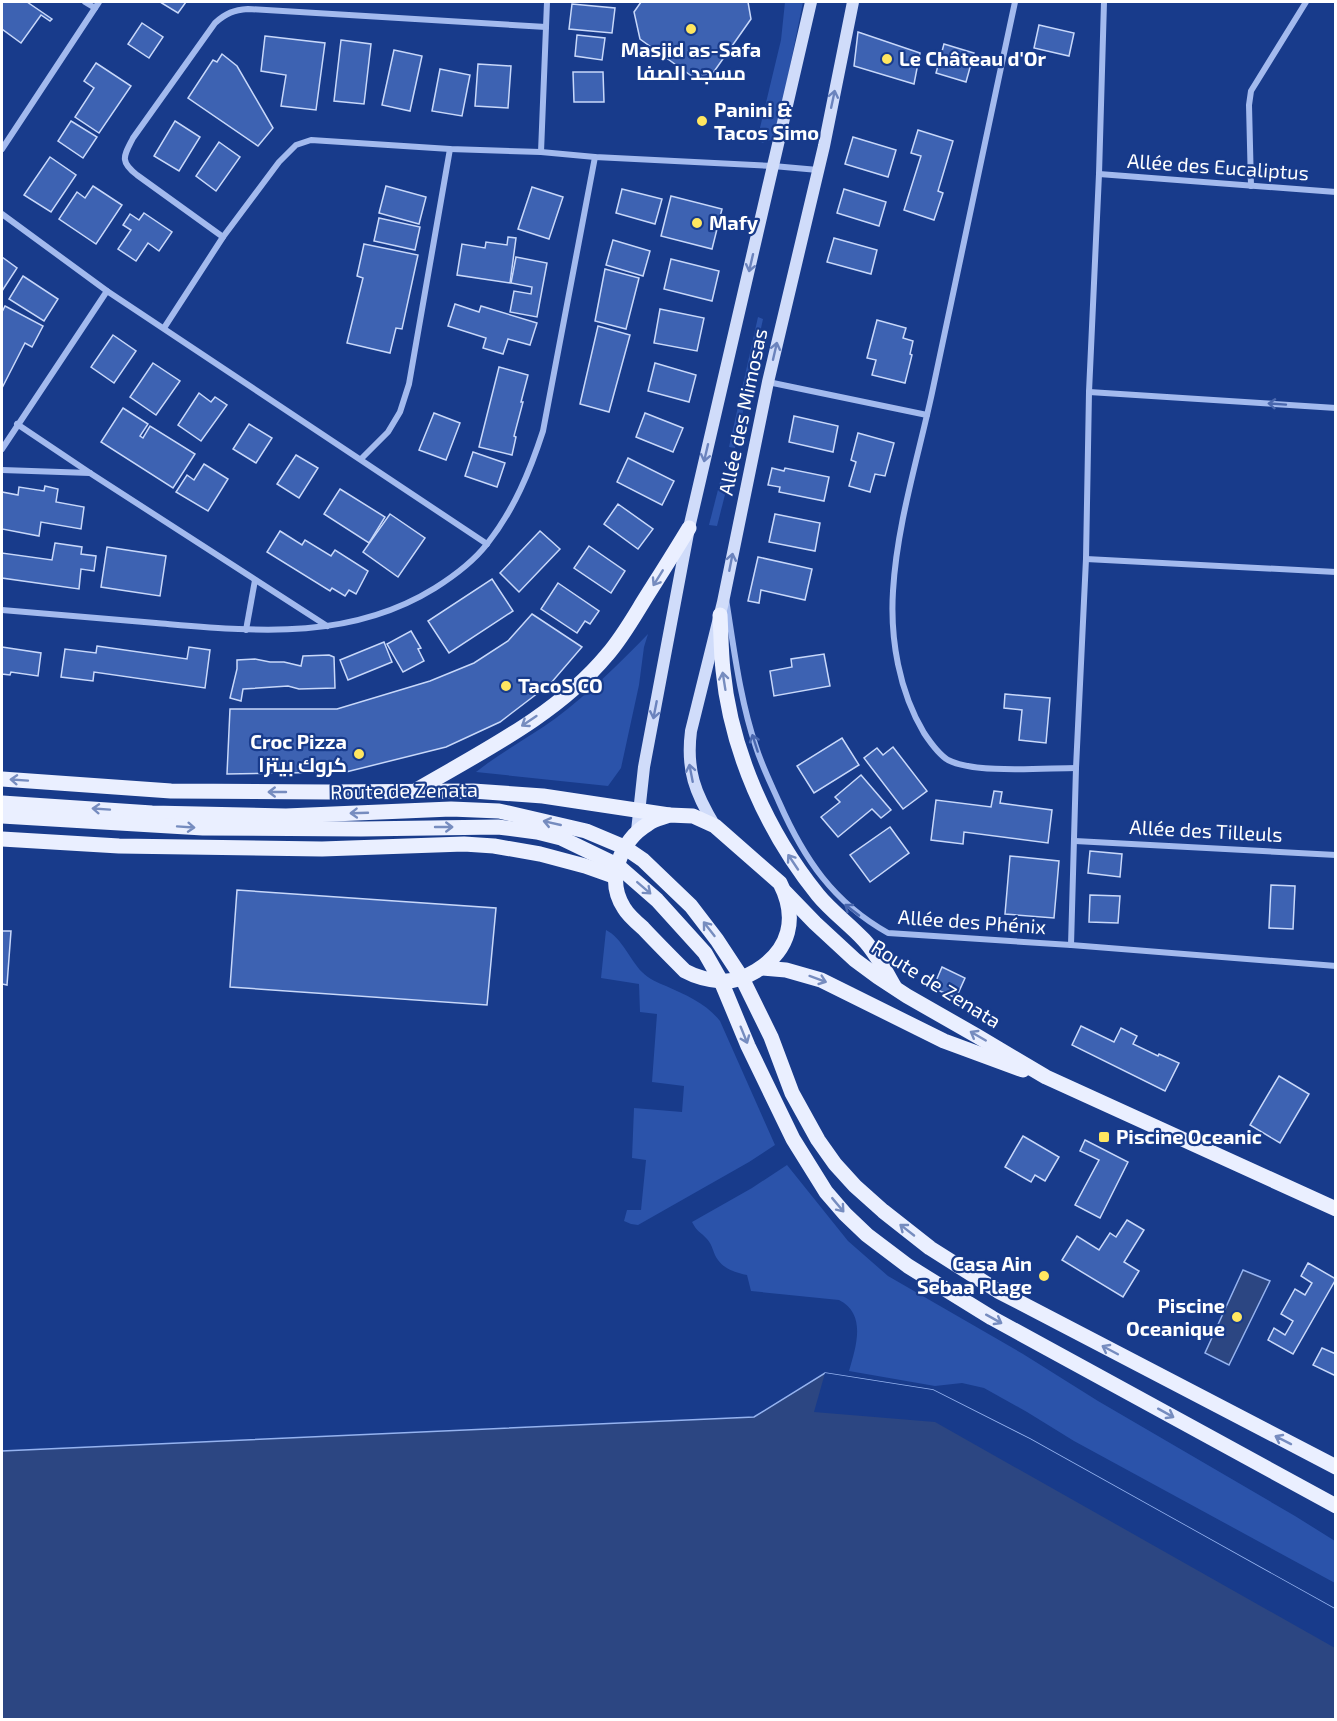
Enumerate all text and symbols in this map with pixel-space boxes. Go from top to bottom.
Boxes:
marker: Masjid as-Safa مسجد الصفا [684,22,698,36]
place label: Masjid as-Safa مسجد الصفا [621,37,761,85]
place label: Le Château d'Or [899,46,1046,70]
marker: Le Château d'Or [880,52,894,66]
one-way arrow [828,90,839,110]
place label: Panini & Tacos Simo [714,97,819,144]
marker: Panini & Tacos Simo [695,114,709,128]
street label: Allée des Eucaliptus [1126,148,1310,184]
place label: Mafy [709,210,759,235]
marker: Mafy [690,216,704,230]
one-way arrow [744,253,756,272]
street label: Allée des Mimosas [713,326,771,497]
one-way arrow [770,341,781,361]
one-way arrow [1268,399,1288,410]
one-way arrow [700,443,712,462]
one-way arrow [726,553,738,572]
one-way arrow [652,569,664,586]
one-way arrow [719,672,730,691]
place label: TacoS CO [518,673,603,697]
marker: TacoS CO [499,679,513,693]
one-way arrow [649,700,660,719]
one-way arrow [522,715,538,727]
place label: Croc Pizza كروك بيتزا [250,729,347,777]
one-way arrow [749,734,760,753]
marker: Croc Pizza كروك بيتزا [352,747,366,761]
one-way arrow [685,764,696,783]
one-way arrow [9,775,29,786]
street label: Route de Zenata [330,777,478,803]
one-way arrow [267,786,287,798]
one-way arrow [91,804,111,815]
one-way arrow [349,807,369,818]
street label: Allée des Tilleuls [1129,814,1283,846]
one-way arrow [543,816,562,828]
one-way arrow [433,821,453,833]
one-way arrow [175,822,195,833]
one-way arrow [787,854,799,870]
one-way arrow [636,881,651,895]
one-way arrow [844,903,860,916]
street label: Allée des Phénix [897,904,1047,938]
one-way arrow [703,921,716,937]
street label: Route de Zenata [868,934,1006,1032]
one-way arrow [809,975,827,986]
one-way arrow [739,1025,750,1044]
one-way arrow [970,1030,987,1042]
place label: Piscine Oceanic [1116,1124,1262,1148]
marker: Piscine Oceanic [1097,1130,1111,1144]
one-way arrow [831,1197,844,1213]
one-way arrow [899,1223,915,1236]
place label: Casa Ain Sebaa Plage [917,1251,1032,1298]
marker: Casa Ain Sebaa Plage [1037,1269,1051,1283]
place label: Piscine Oceanique [1126,1293,1225,1340]
marker: Piscine Oceanique [1230,1310,1244,1324]
one-way arrow [986,1314,1003,1326]
one-way arrow [1101,1344,1119,1356]
one-way arrow [1156,1408,1174,1419]
one-way arrow [1275,1434,1293,1445]

